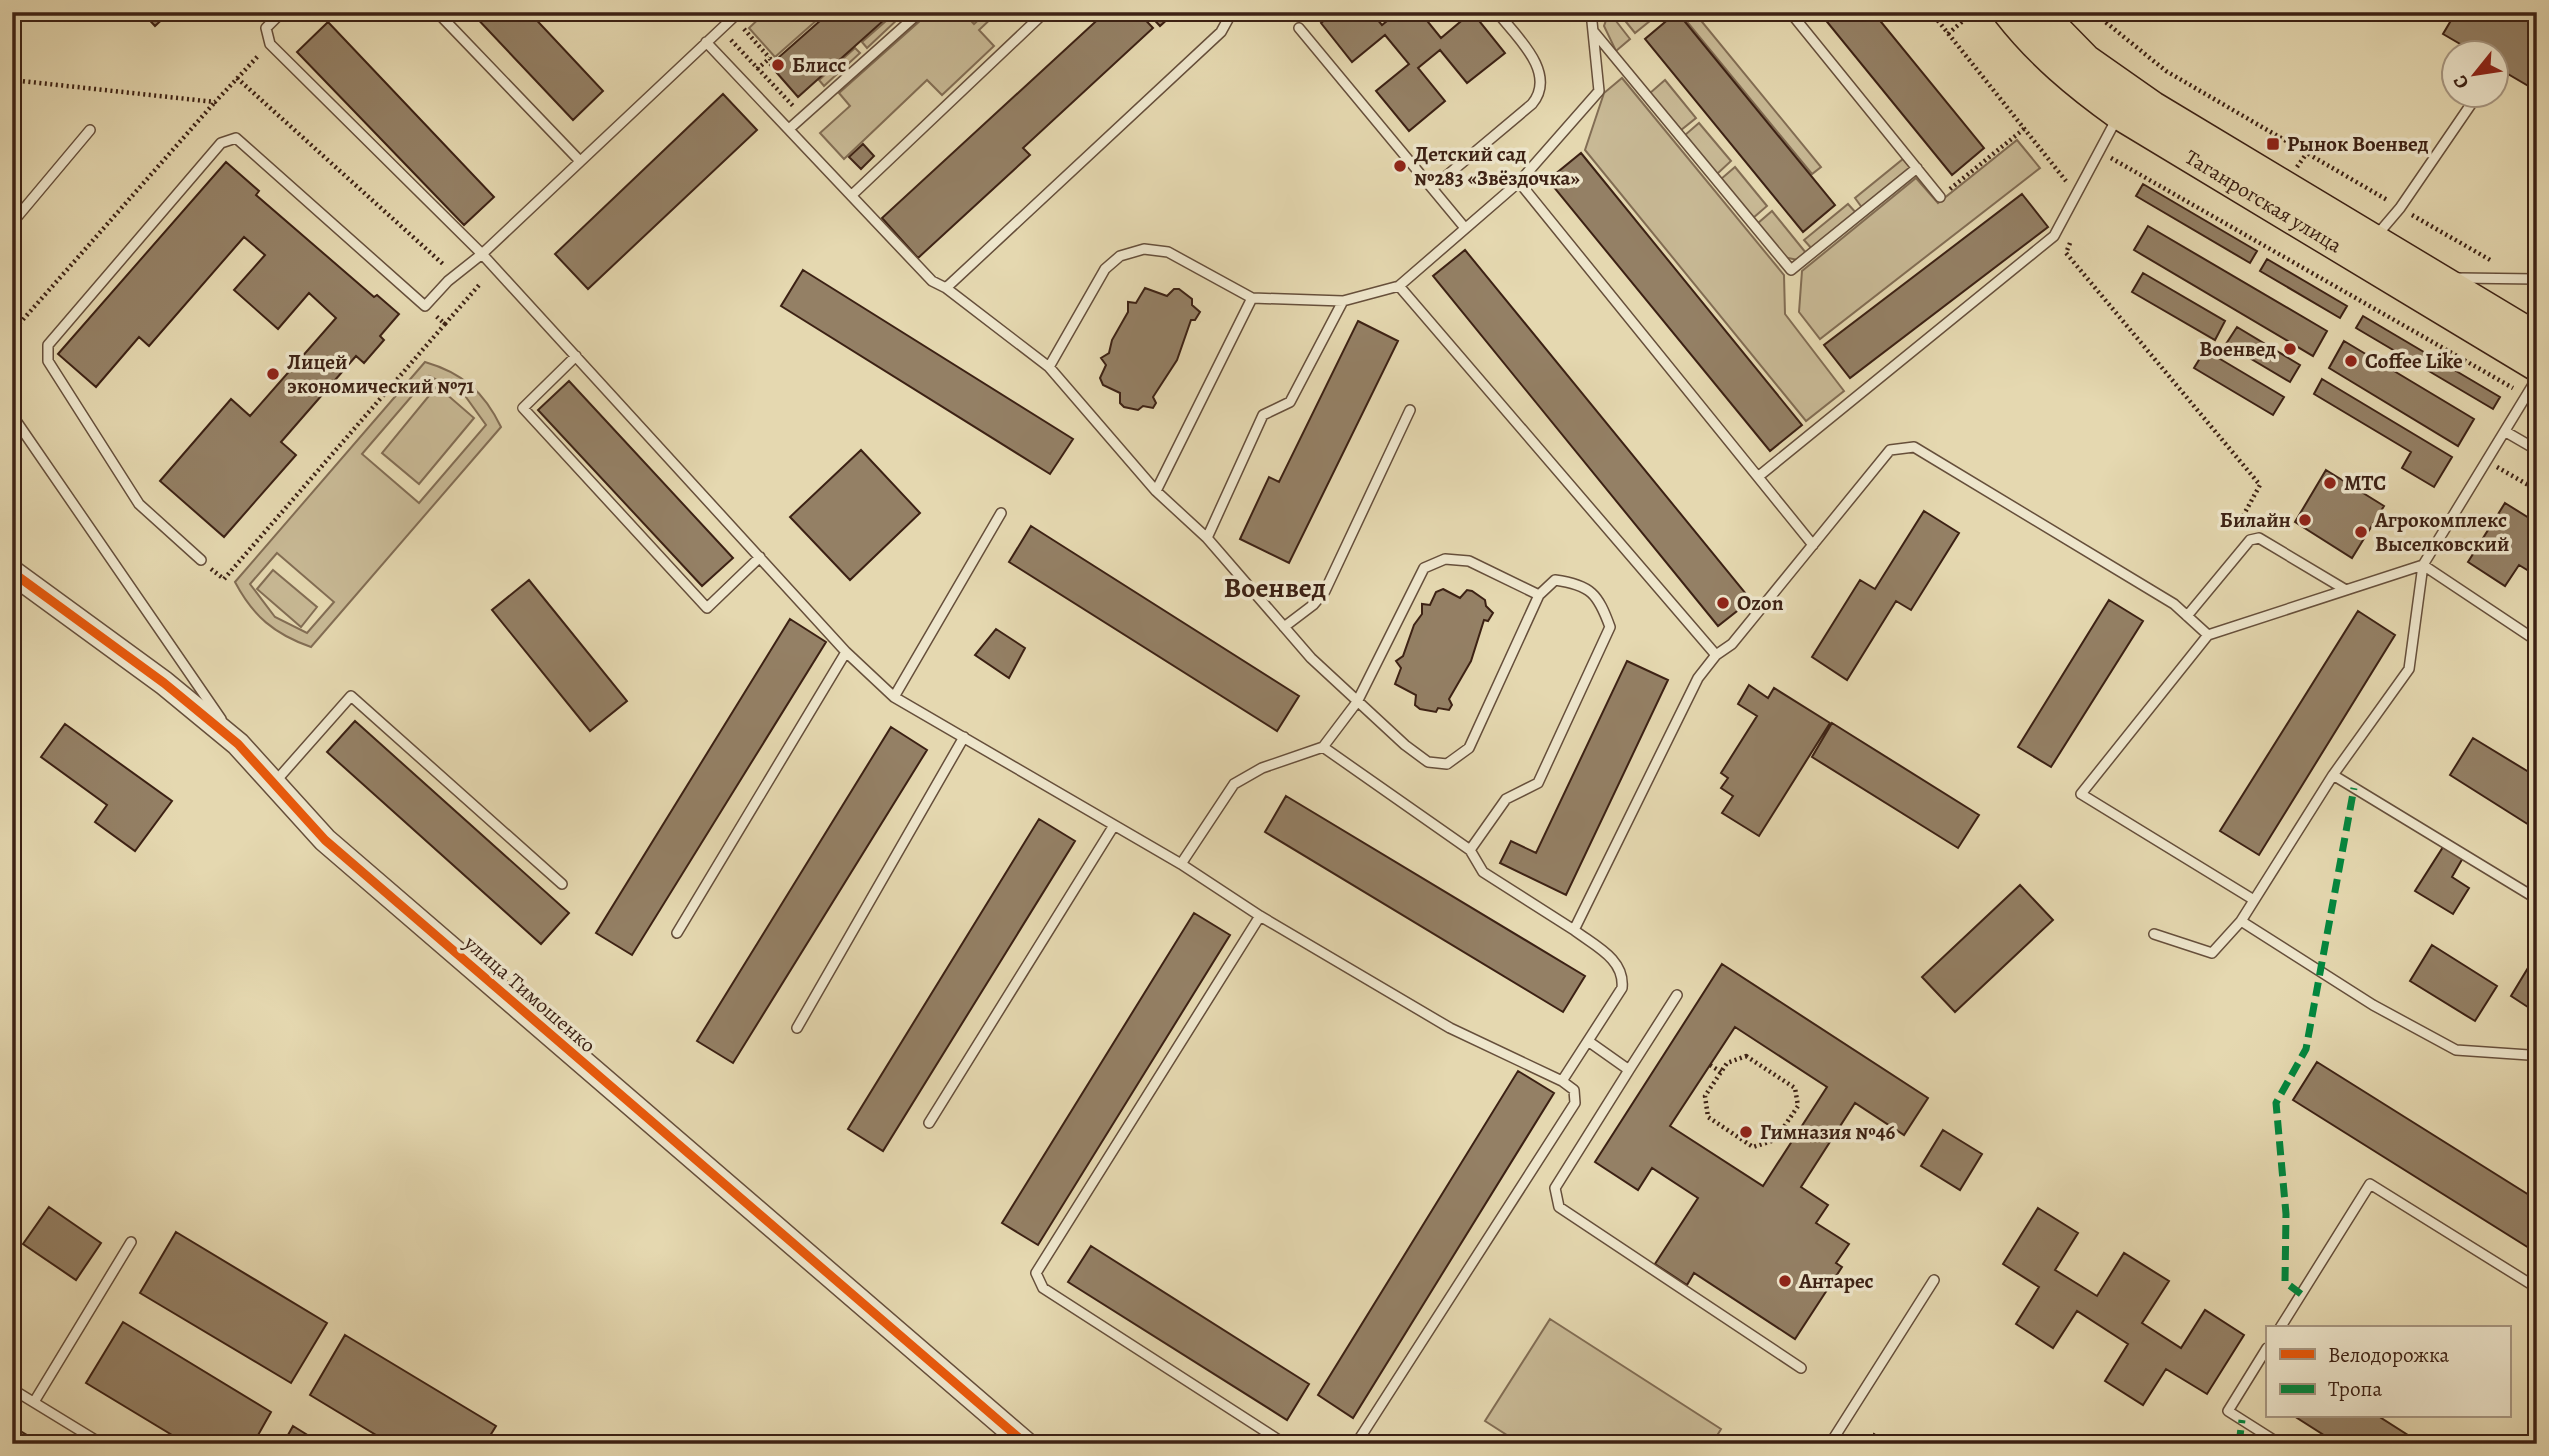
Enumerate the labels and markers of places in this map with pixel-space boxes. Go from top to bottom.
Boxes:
place label: Блисс [792,51,846,79]
marker: Блисс [770,57,786,73]
place label: Рынок Военвед [2287,130,2429,158]
marker: Рынок Военвед [2265,136,2281,152]
place label: Детский сад №283 «Звёздочка» [1414,140,1580,192]
marker: Детский сад №283 «Звёздочка» [1392,158,1408,174]
place label: Военвед [2199,335,2276,363]
marker: Военвед [2282,341,2298,357]
place label: Coffee Like [2365,347,2463,375]
place label: Лицей экономический №71 [287,348,475,400]
marker: Coffee Like [2343,353,2359,369]
marker: Лицей экономический №71 [265,366,281,382]
place label: МТС [2344,469,2386,497]
marker: МТС [2322,475,2338,491]
place label: Билайн [2220,506,2291,534]
place label: Агрокомплекс Выселковский [2374,506,2509,558]
marker: Билайн [2297,512,2313,528]
marker: Агрокомплекс Выселковский [2353,524,2369,540]
place label: Ozon [1737,589,1784,617]
marker: Ozon [1715,595,1731,611]
place label: Гимназия №46 [1760,1118,1896,1146]
marker: Гимназия №46 [1738,1124,1754,1140]
place label: Антарес [1798,1267,1874,1295]
marker: Антарес [1777,1273,1793,1289]

